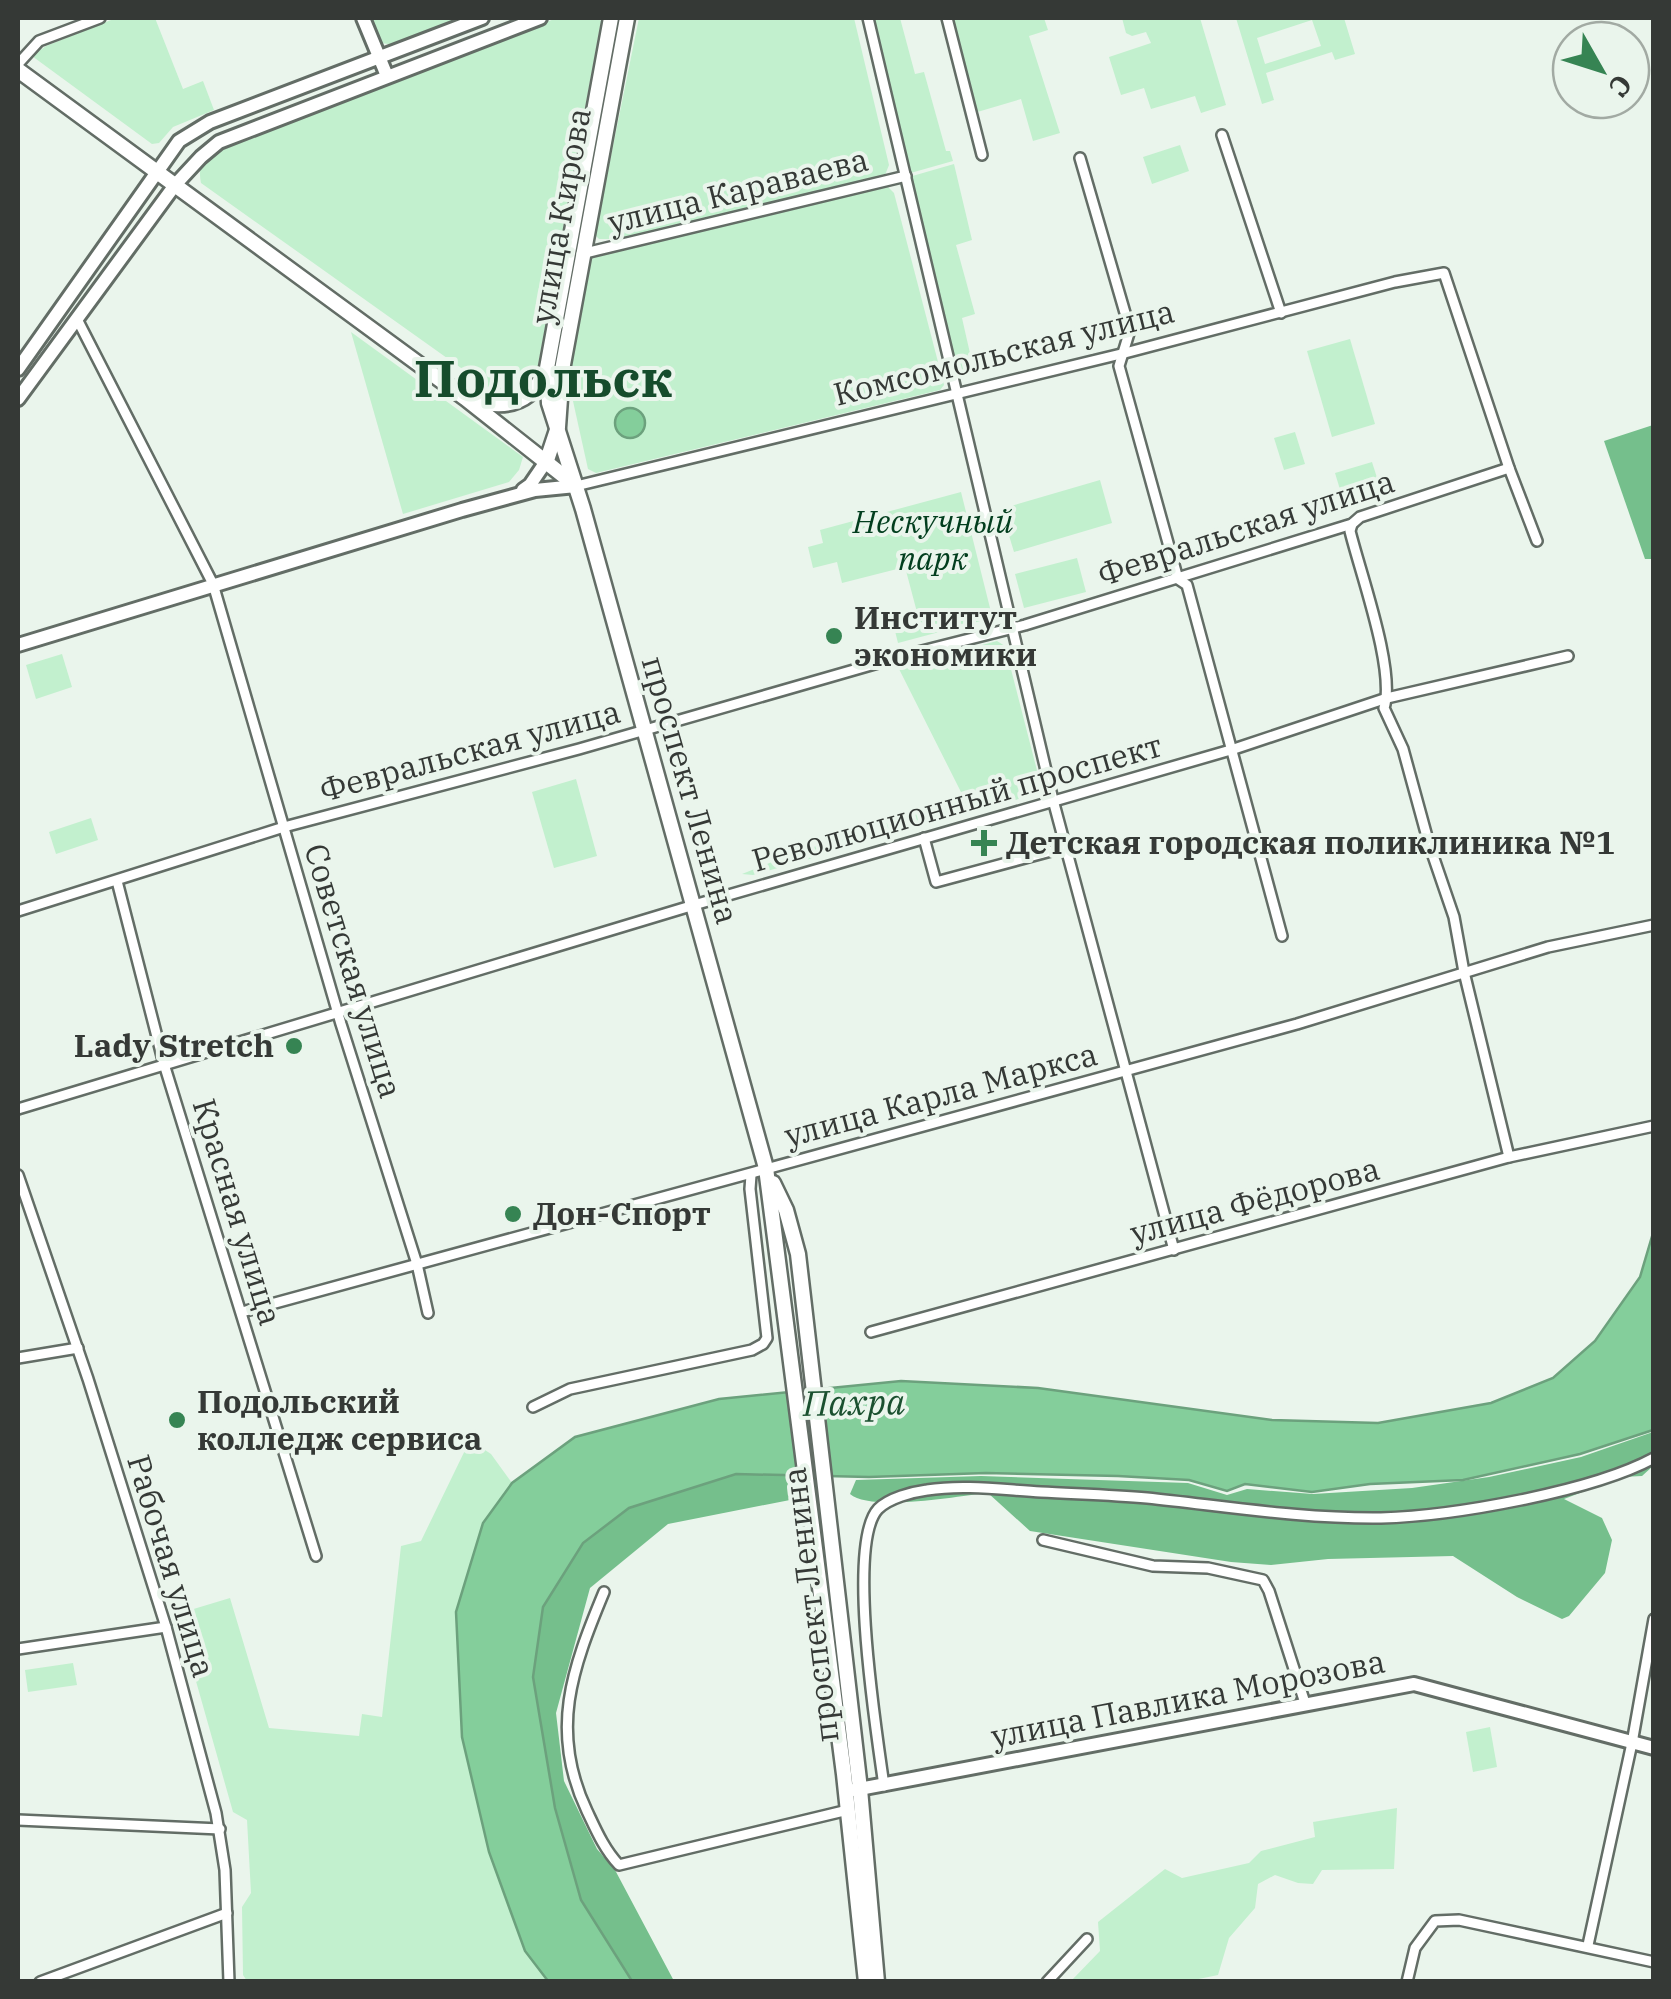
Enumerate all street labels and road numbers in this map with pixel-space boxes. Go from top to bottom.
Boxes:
street label: улица Кирова [520,104,600,327]
street label: улица Караваева [603,137,872,243]
street label: Комсомольская улица [829,289,1178,415]
street label: Февральская улица [1092,459,1399,595]
street label: проспект Ленина [633,651,749,929]
street label: Февральская улица [315,690,625,810]
street label: Революционный проспект [747,723,1167,881]
street label: Советская улица [295,838,413,1103]
street label: улица Карла Маркса [780,1032,1102,1156]
street label: Красная улица [184,1093,292,1330]
street label: улица Фёдорова [1126,1147,1384,1253]
street label: Рабочая улица [118,1449,226,1682]
street label: проспект Ленина [772,1465,848,1745]
street label: улица Павлика Морозова [987,1639,1388,1757]

